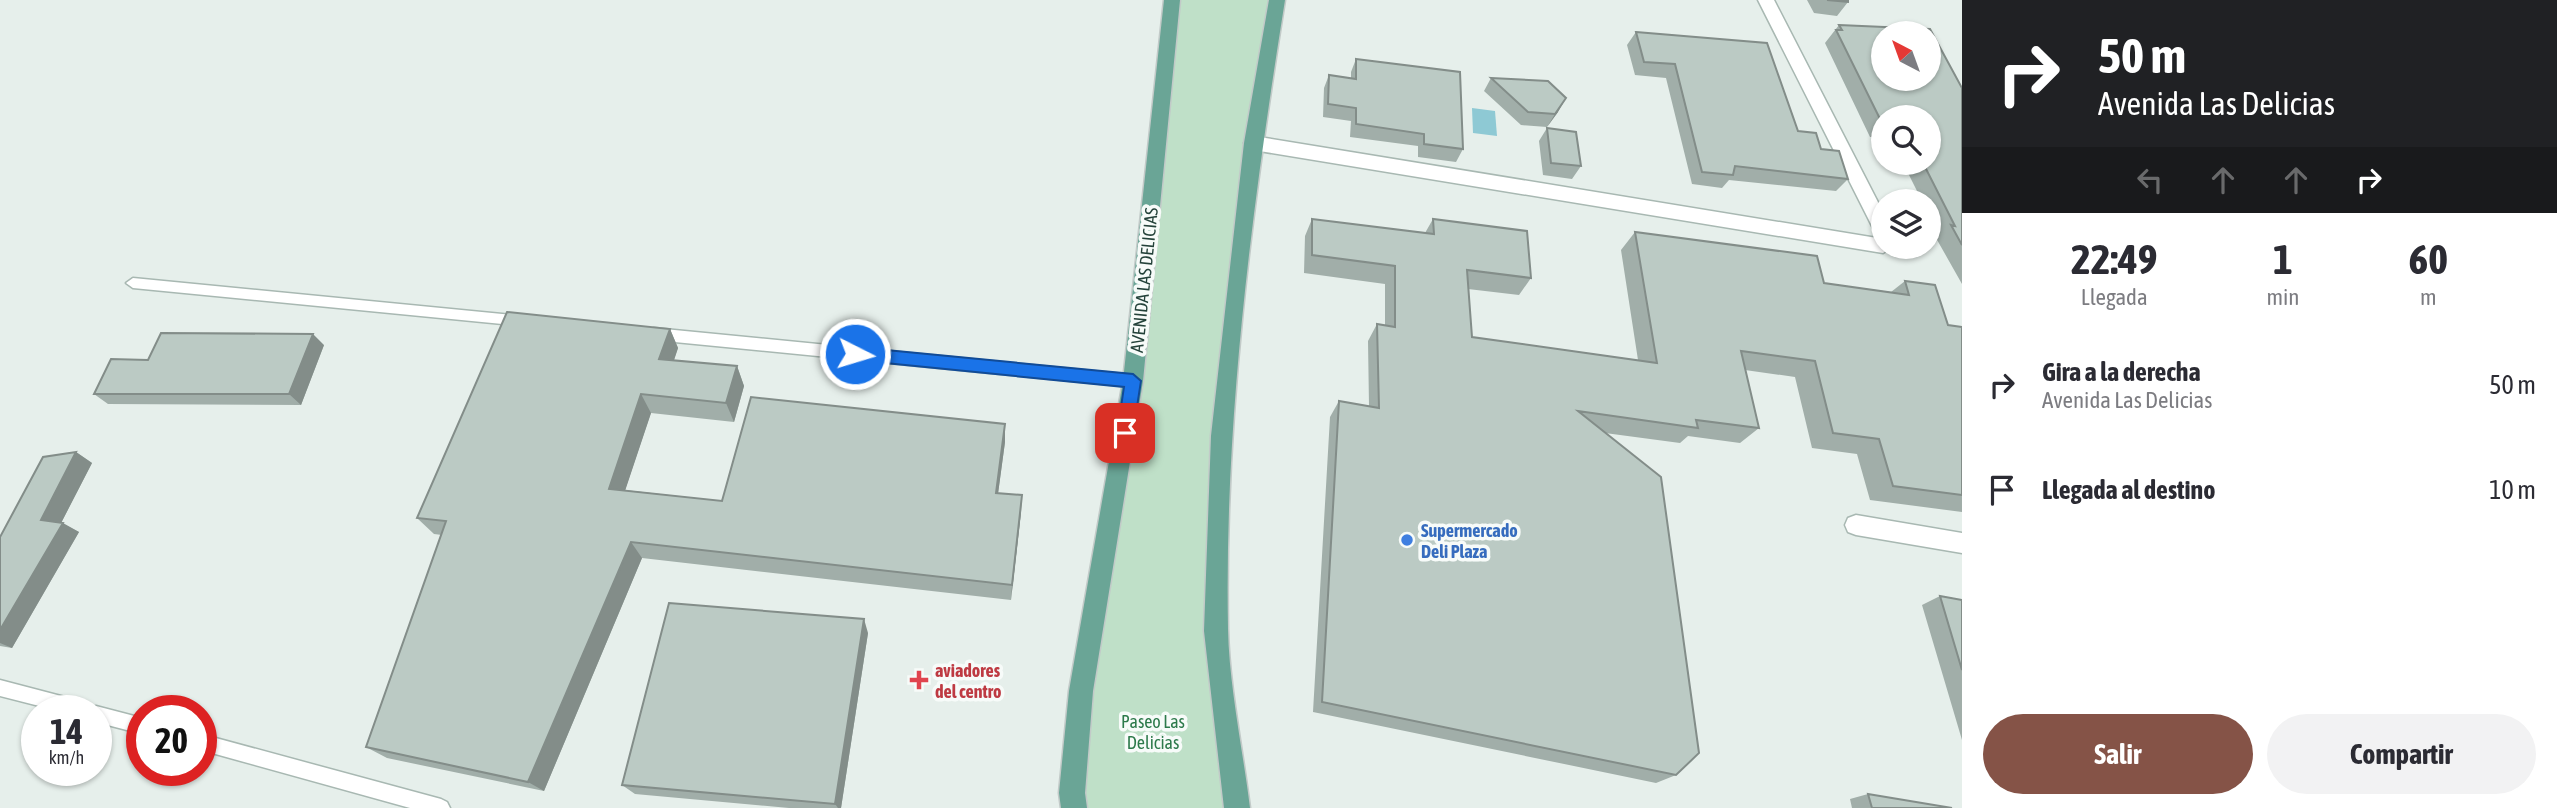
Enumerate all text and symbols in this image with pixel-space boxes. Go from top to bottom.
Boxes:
north arrow [1871,21,1941,91]
map controls [1871,21,1941,259]
text: 50 m [2098,27,2186,83]
icon: right [1983,28,2074,119]
text: Avenida Las Delicias [2098,85,2335,122]
button: search [1871,105,1941,175]
icon: left [2131,161,2169,199]
icon: ahead [2204,161,2242,199]
icon: ahead [2277,161,2315,199]
icon: right [2350,161,2388,199]
button: layers [1871,189,1941,259]
street label: AVENIDA LAS DELICIAS [1126,206,1162,354]
text: 22:49 [2071,235,2157,283]
text: 1 [2273,235,2293,283]
text: 60 [2409,235,2448,283]
text: Llegada [2081,284,2148,310]
text: min [2266,284,2299,310]
text: m [2420,284,2437,310]
position arrow [818,317,892,391]
text: Gira a la derecha [2042,357,2201,387]
icon: right [1983,366,2021,404]
text: 50 m [2489,370,2536,400]
text: Avenida Las Delicias [2042,387,2212,413]
pin [1095,403,1155,463]
icon: arrive [1106,414,1144,452]
icon: arrive [1983,471,2021,509]
text: Llegada al destino [2042,475,2215,505]
text: 10 m [2489,475,2536,505]
place label: Supermercado Deli Plaza [1421,520,1518,562]
marker: Supermercado Deli Plaza [1399,532,1415,548]
place label: aviadores del centro [935,660,1001,702]
marker: aviadores del centro [909,670,929,690]
speed limit sign: 20 [126,695,217,786]
text: 14 [50,711,83,751]
park label: Paseo Las Delicias [1121,711,1185,753]
button: Salir [1983,714,2253,794]
button: Compartir [2267,714,2536,794]
text: km/h [49,747,84,768]

